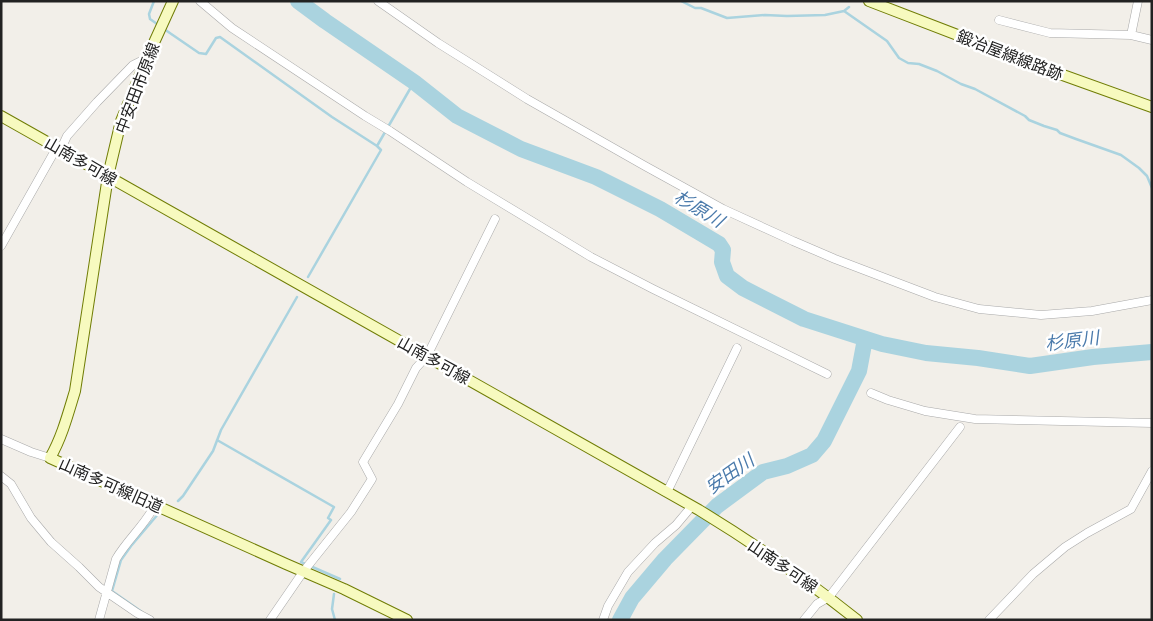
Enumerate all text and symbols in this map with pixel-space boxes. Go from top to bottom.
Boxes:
street label: 鍛冶屋線線路跡 [953,25,1066,86]
street label: 中安田市原線 [110,39,165,137]
street label: 山南多可線 [40,131,121,191]
water label: 杉原川 [670,184,731,234]
water label: 杉原川 [1044,325,1102,356]
street label: 山南多可線 [393,331,474,390]
water label: 安田川 [700,447,761,499]
street label: 山南多可線旧道 [55,452,167,519]
street label: 山南多可線 [743,535,822,598]

